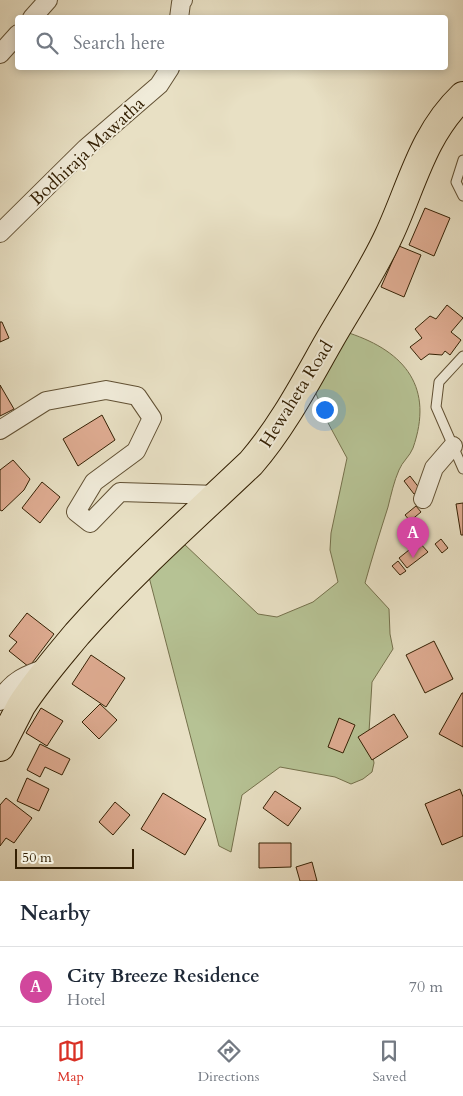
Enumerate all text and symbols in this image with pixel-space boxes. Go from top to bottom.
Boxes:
search box [15,15,448,70]
icon: search [33,29,61,57]
text: Search here [73,30,165,56]
street label: Bodhiraja Mawatha [24,91,150,211]
street label: Hewaheta Road [254,336,339,452]
your location [312,397,338,423]
pin: A [397,517,429,558]
scale bar [15,846,134,869]
text: 50 m [22,848,52,867]
text: Nearby [20,899,91,928]
text: City Breeze Residence [67,963,260,989]
text: A [30,976,42,998]
text: 70 m [409,976,443,998]
text: Hotel [67,989,105,1011]
tab: Map [57,1037,85,1086]
tab: Directions [198,1037,259,1086]
tab: Saved [372,1037,406,1086]

